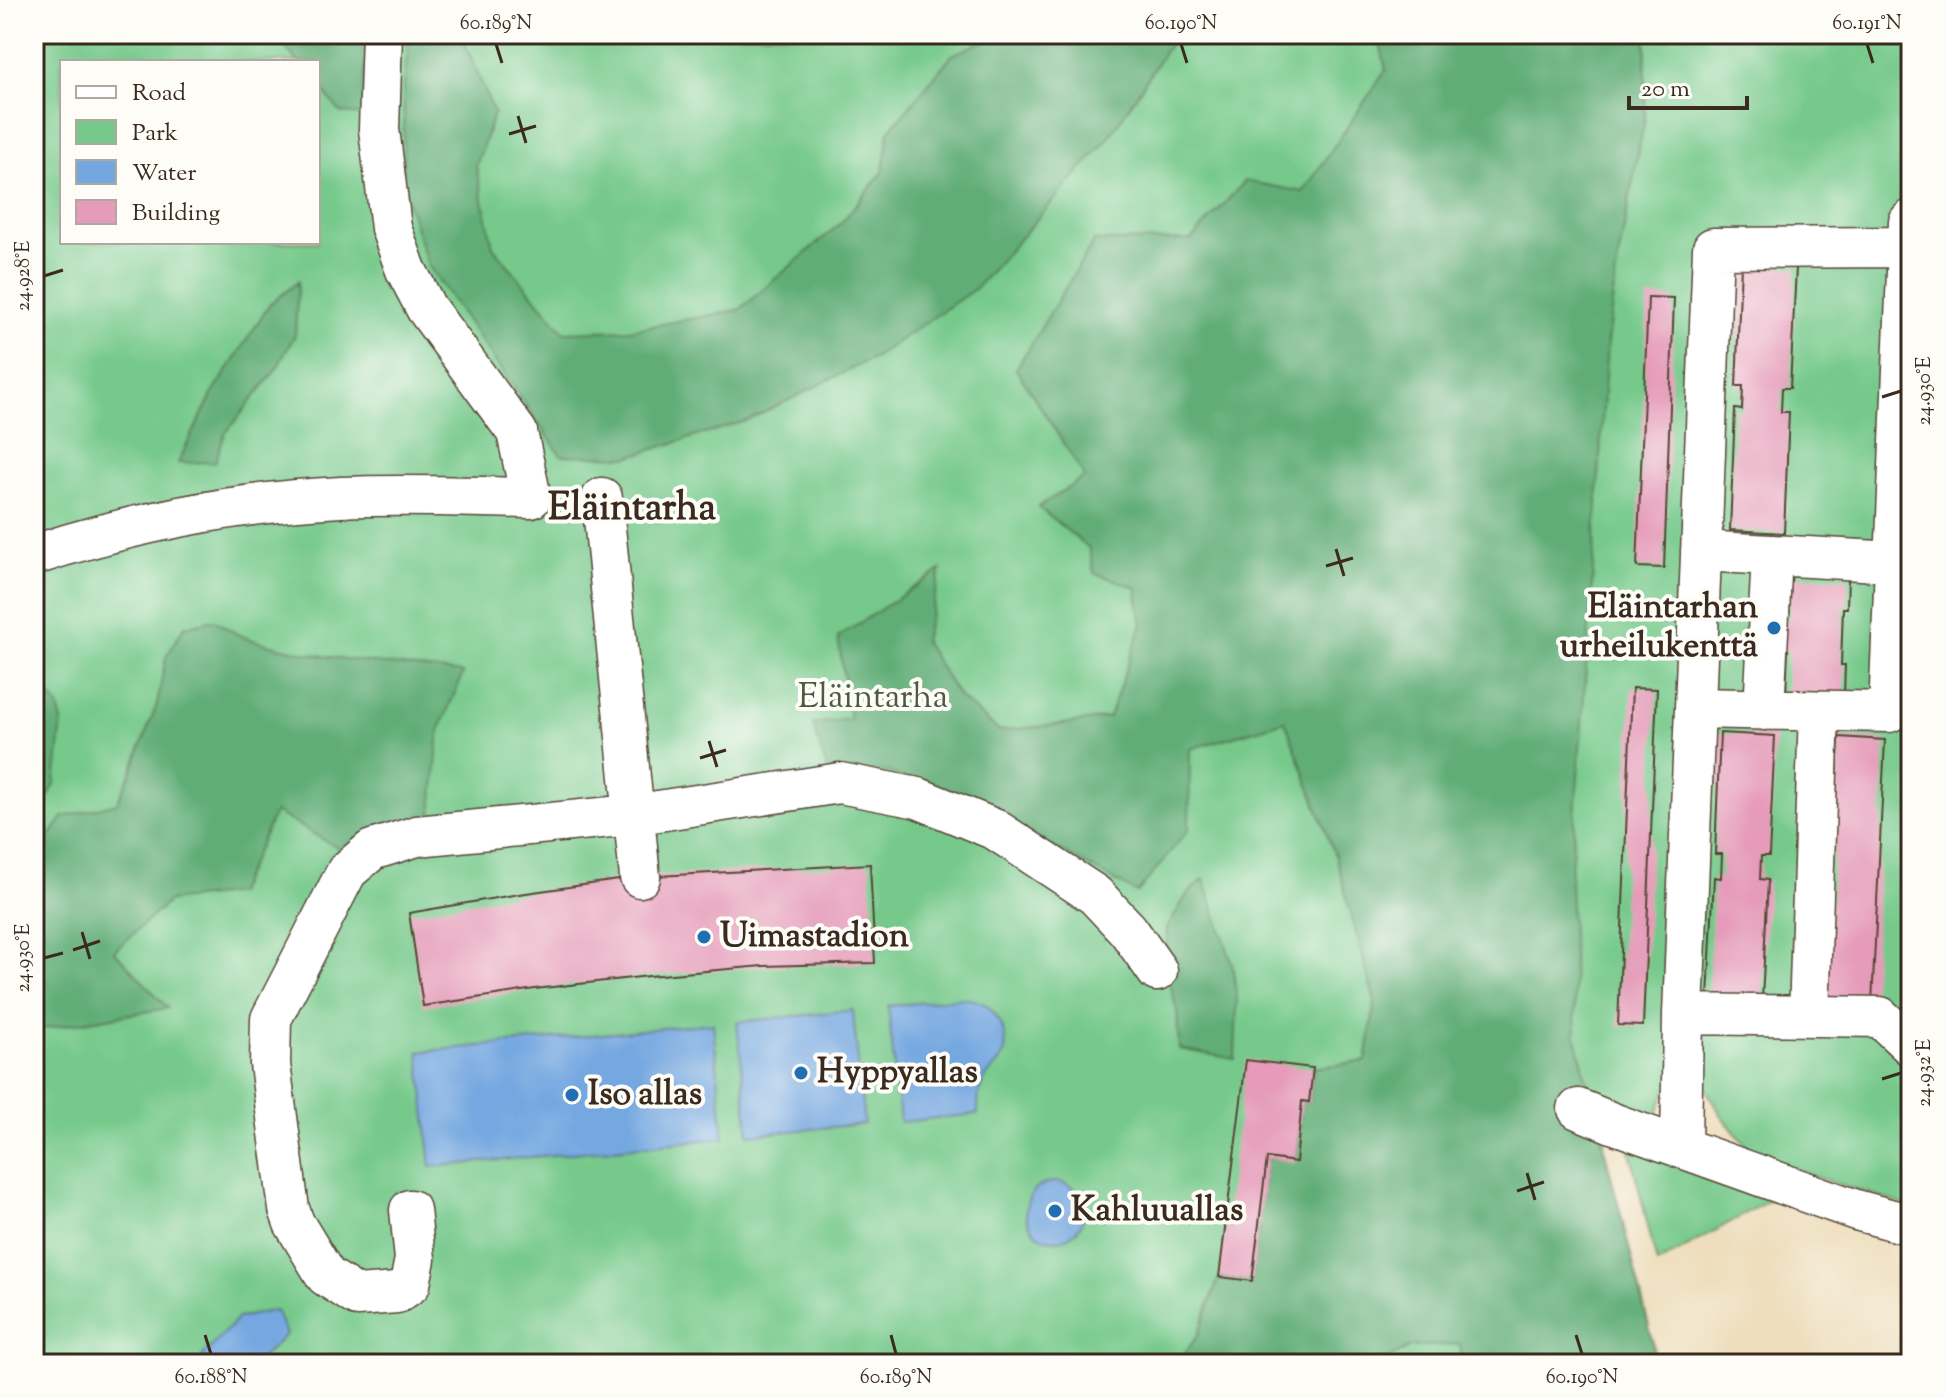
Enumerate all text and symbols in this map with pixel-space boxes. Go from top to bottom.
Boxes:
text: 60.189°N [460,10,532,39]
text: 60.190°N [1145,10,1217,39]
text: 60.191°N [1832,10,1902,39]
legend [60,60,320,244]
scale bar [1629,60,1747,110]
text: 20 m [1641,73,1690,107]
text: Road [132,77,186,111]
text: Park [132,117,178,151]
text: Water [132,157,196,191]
text: Building [132,197,221,231]
text: 24.928°E [10,241,39,311]
text: 24.930°E [1911,356,1940,426]
district label: Eläintarha [548,483,716,537]
place label: Eläintarhan urheilukenttä [1560,584,1758,672]
marker: Eläintarhan urheilukenttä [1765,619,1783,637]
park label: Eläintarha [798,674,948,723]
place label: Uimastadion [720,913,909,962]
text: 24.930°E [10,923,39,993]
marker: Uimastadion [695,928,713,946]
text: 24.932°E [1911,1039,1940,1107]
place label: Hyppyallas [817,1049,978,1098]
marker: Hyppyallas [792,1064,810,1082]
place label: Iso allas [588,1071,702,1120]
marker: Iso allas [563,1086,581,1104]
place label: Kahluuallas [1071,1187,1243,1236]
marker: Kahluuallas [1046,1202,1064,1220]
text: 60.188°N [175,1364,248,1393]
text: 60.189°N [860,1364,932,1393]
text: 60.190°N [1546,1364,1618,1393]

